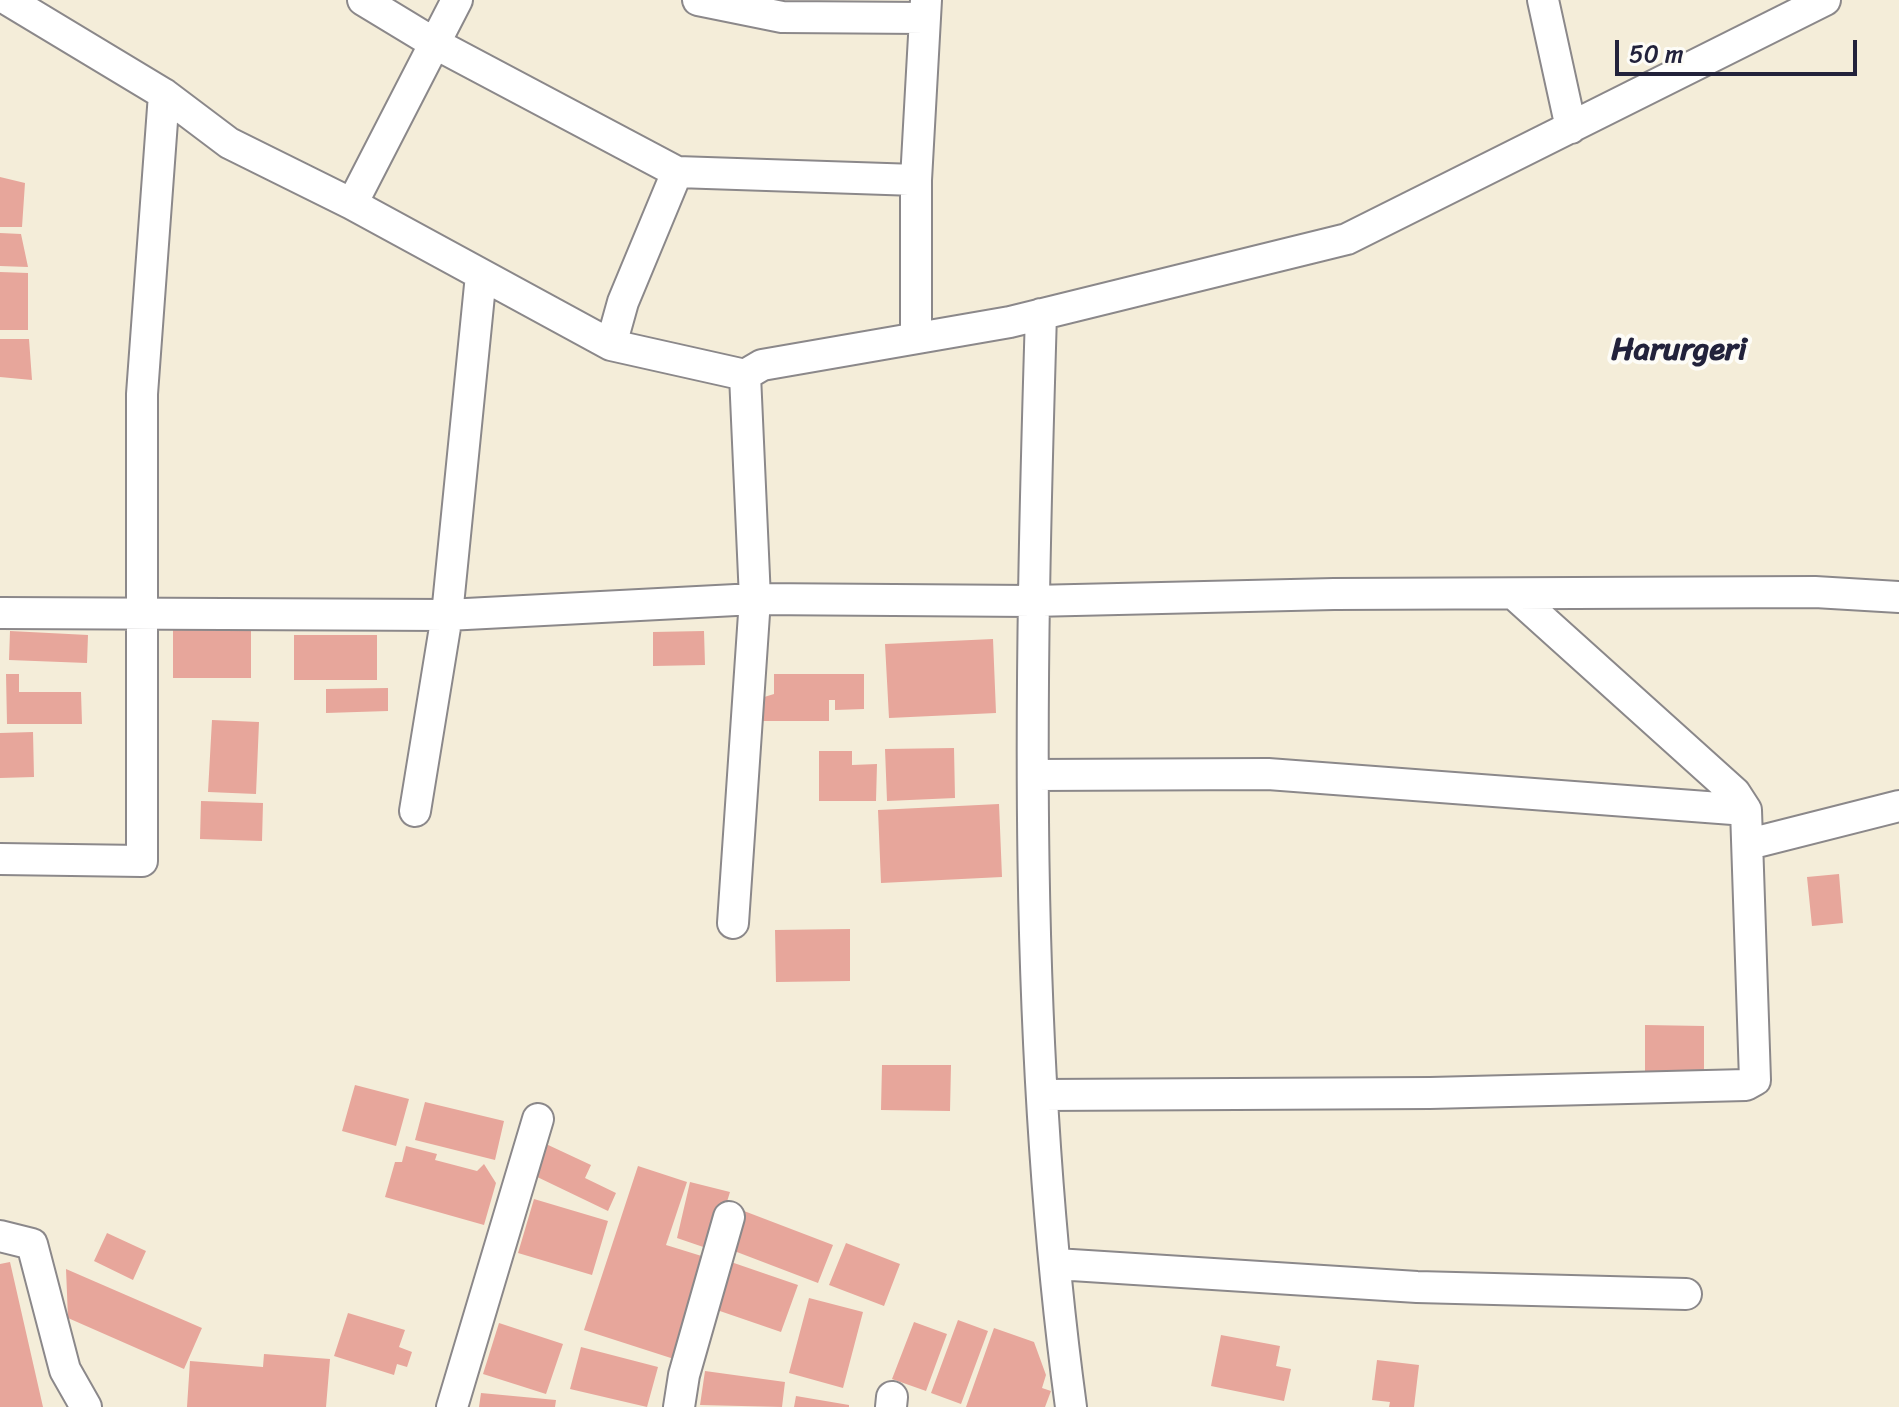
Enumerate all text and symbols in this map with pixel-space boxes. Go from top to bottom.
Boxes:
scale bar [1619,24,1861,74]
text: 50 m [1629,33,1684,75]
district label: Harurgeri [1611,332,1747,370]

